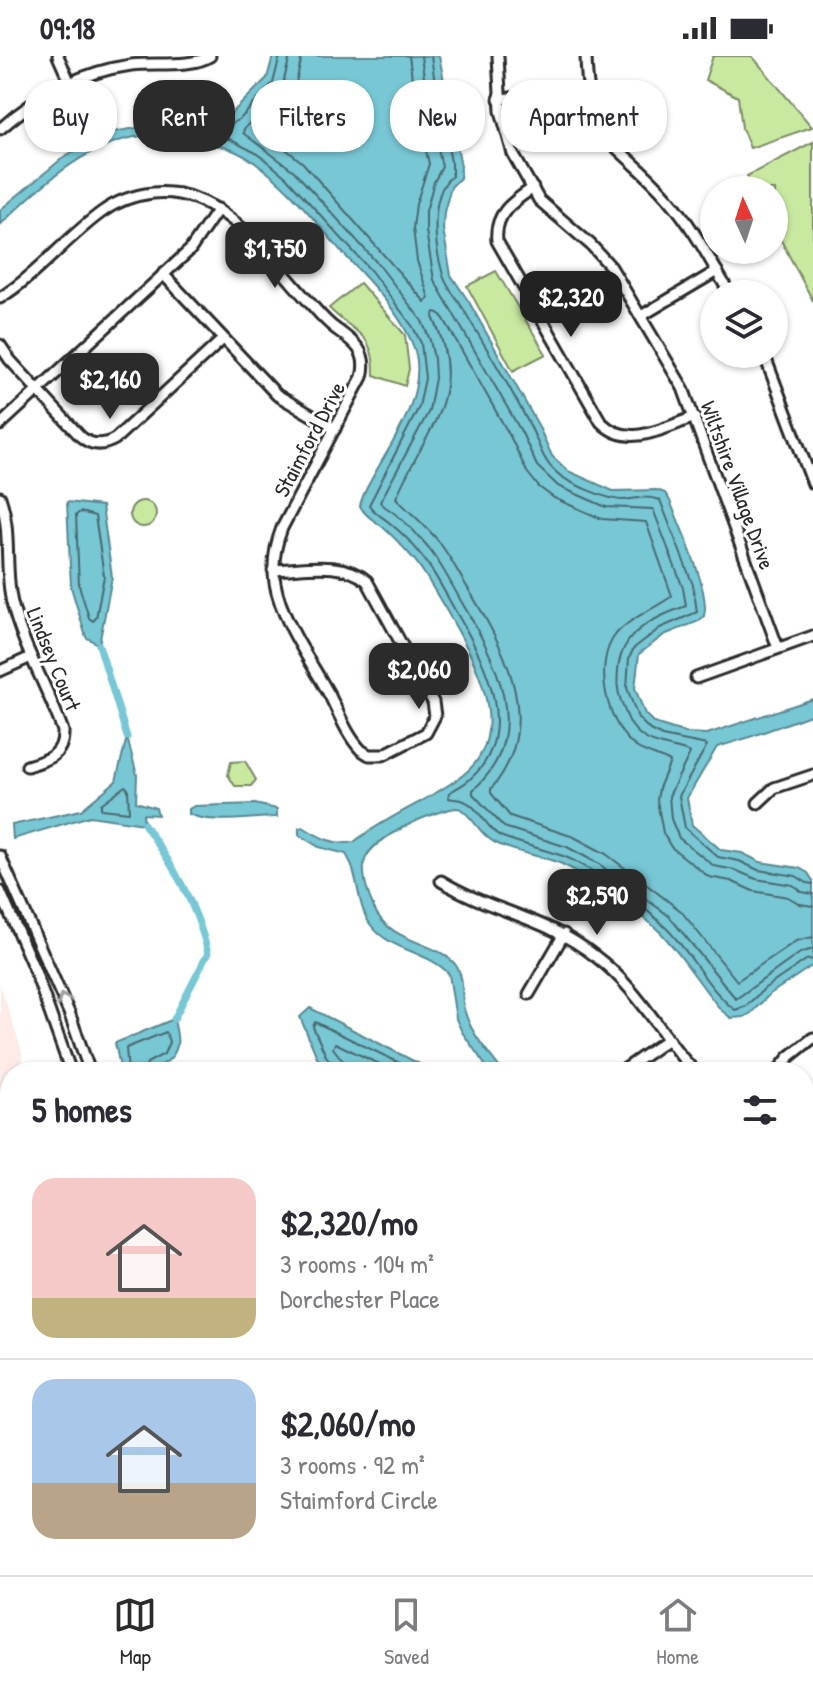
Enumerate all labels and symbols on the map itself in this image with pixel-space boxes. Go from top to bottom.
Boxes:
north arrow [700,176,788,264]
pin: $1,750 [210,222,340,290]
pin: $2,320 [506,271,636,339]
pin: $2,160 [45,353,175,421]
street label: Staimford Drive [266,376,352,502]
street label: Wiltshire Village Drive [694,397,782,574]
street label: Lindsey Court [20,603,88,716]
pin: $2,060 [354,643,484,711]
pin: $2,590 [532,869,662,937]
one-way arrow [56,993,72,1007]

